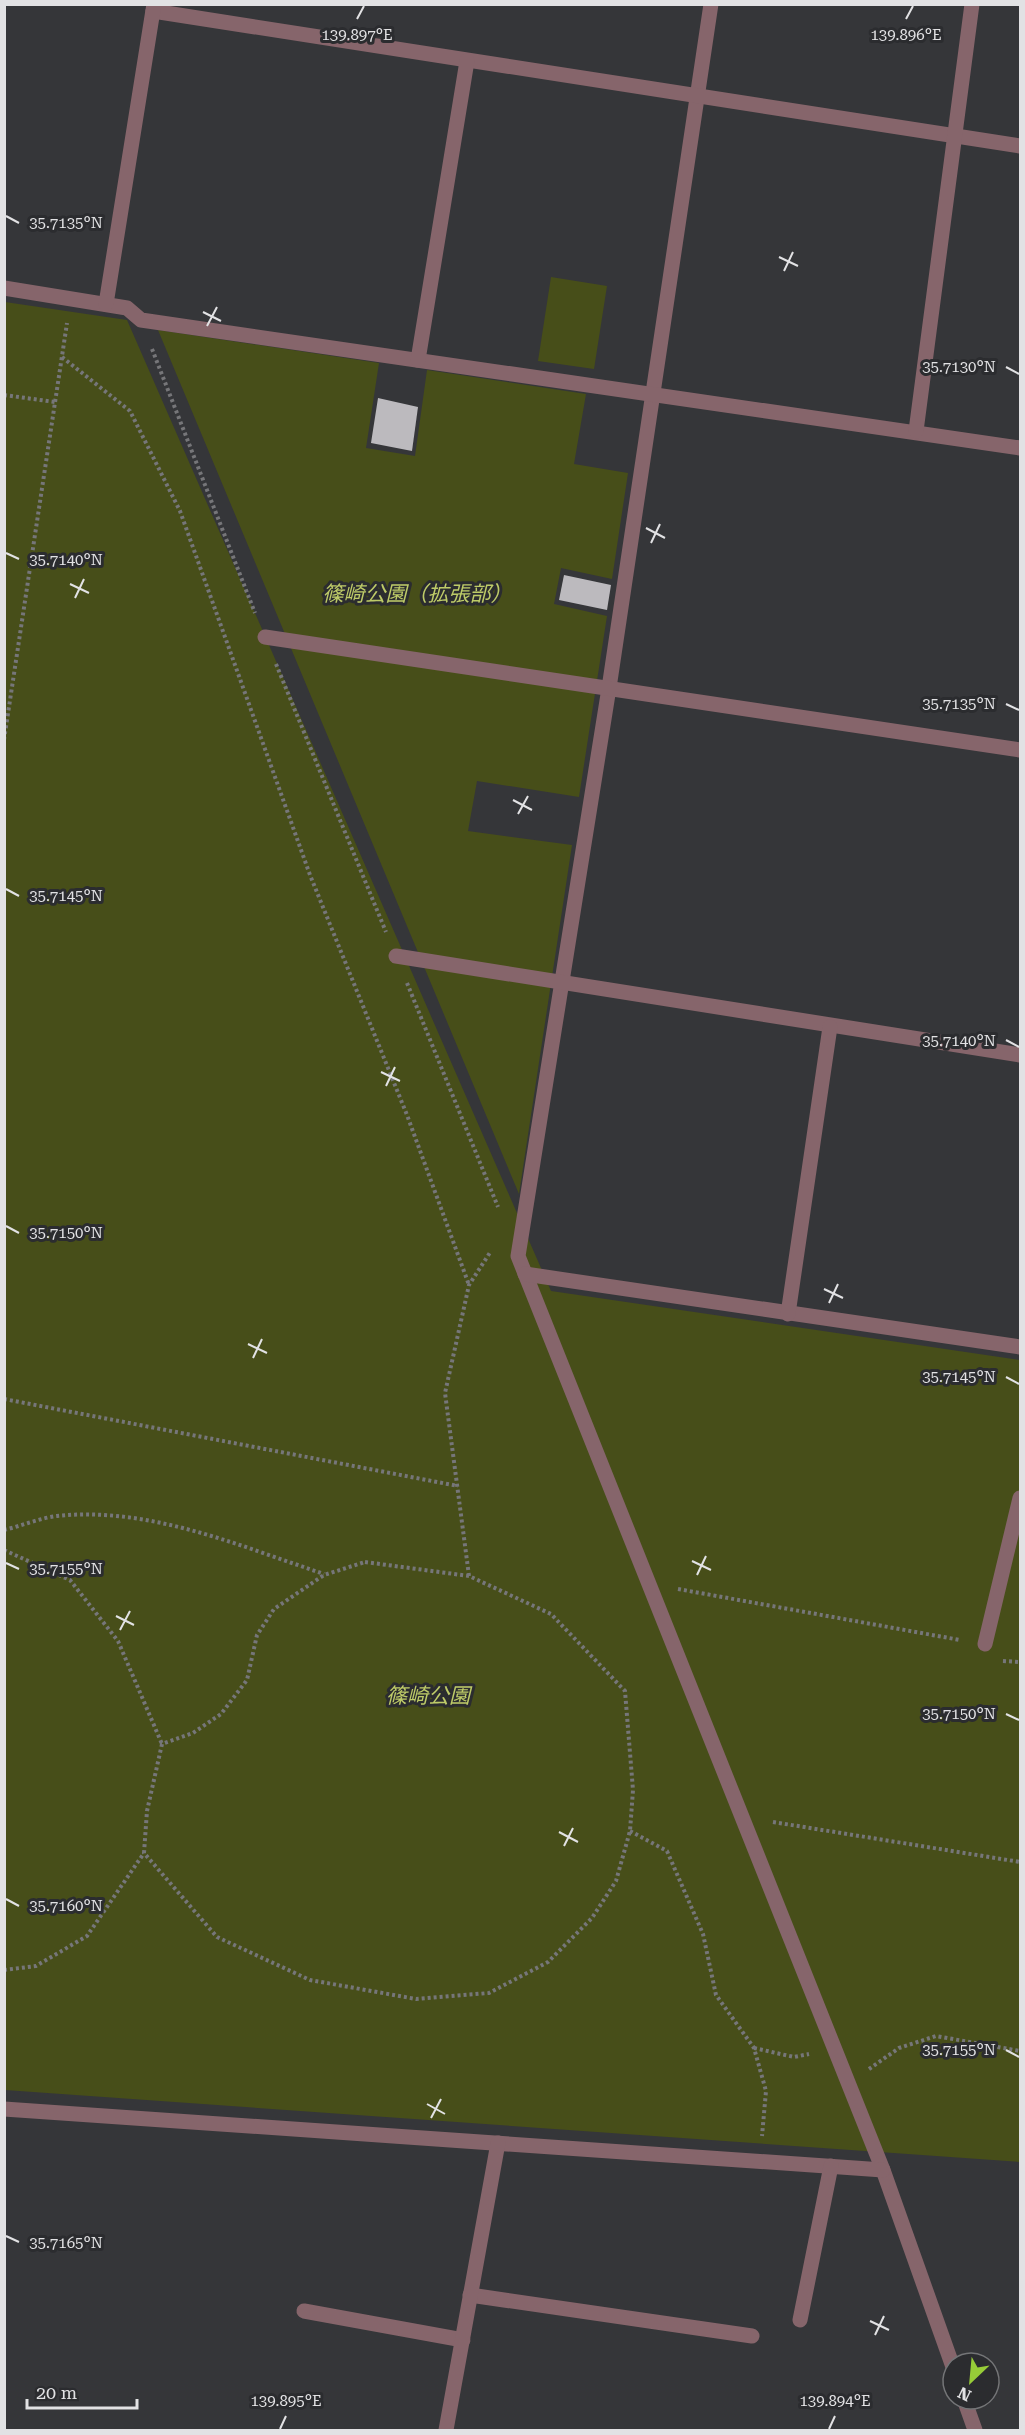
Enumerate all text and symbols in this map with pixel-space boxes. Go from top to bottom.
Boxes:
text: 139.897°E [321,26,393,44]
text: 139.896°E [870,26,942,44]
text: 35.7135°N [29,214,103,232]
text: 35.7130°N [922,358,996,376]
text: 35.7140°N [29,551,103,569]
park label: 篠崎公園（拡張部） [323,582,512,606]
text: 35.7135°N [922,695,996,713]
text: 35.7145°N [29,887,103,905]
text: 35.7140°N [922,1032,996,1050]
text: 35.7150°N [29,1224,103,1242]
text: 35.7145°N [922,1368,996,1386]
text: 35.7155°N [29,1560,103,1578]
park label: 篠崎公園 [386,1684,473,1708]
text: 35.7150°N [922,1705,996,1723]
text: 35.7160°N [29,1897,103,1915]
text: 35.7155°N [922,2041,996,2059]
text: 35.7165°N [29,2234,103,2252]
north arrow [941,2351,1001,2411]
scale bar [27,2372,136,2410]
text: 20 m [36,2382,77,2403]
text: N [955,2383,974,2405]
text: 139.895°E [250,2392,322,2410]
text: 139.894°E [799,2392,871,2410]

